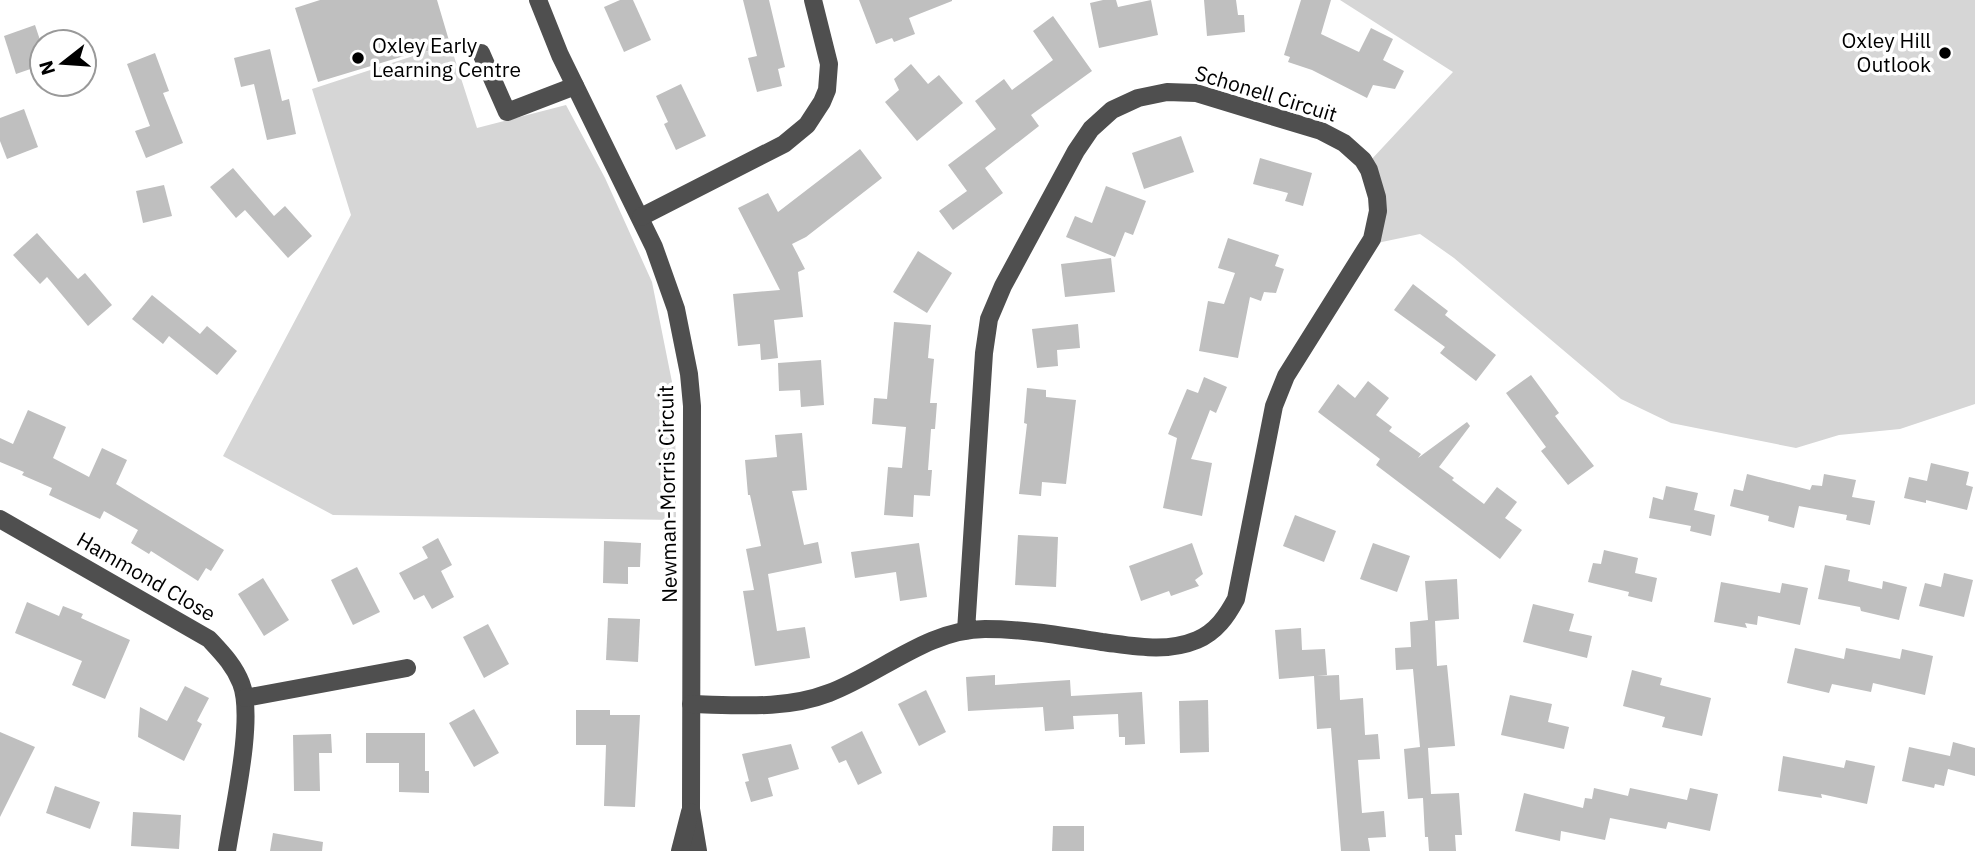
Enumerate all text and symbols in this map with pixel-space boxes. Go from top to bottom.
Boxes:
place label: Oxley Hill Outlook [1841,26,1931,78]
north arrow [28,28,98,98]
place label: Oxley Early Learning Centre [372,31,521,83]
marker: Oxley Hill Outlook [1937,45,1953,61]
marker: Oxley Early Learning Centre [350,50,366,66]
text: N [33,58,60,78]
street label: Schonell Circuit [1192,58,1341,128]
street label: Newman-Morris Circuit [651,385,683,603]
street label: Hammond Close [72,525,221,627]

